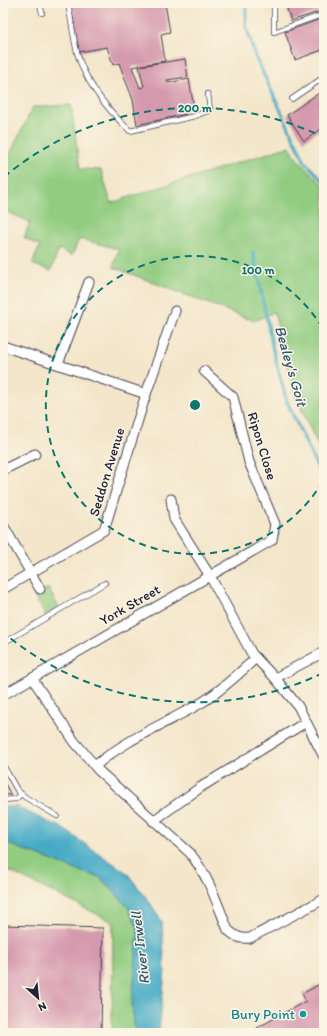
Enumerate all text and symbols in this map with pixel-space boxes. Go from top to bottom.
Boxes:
text: 200 m [178,101,213,115]
text: 100 m [241,263,275,277]
water label: Bealey's Goit [271,324,311,410]
centre of rings [188,398,202,412]
street label: Ripon Close [244,410,280,482]
street label: Seddon Avenue [85,425,129,518]
street label: York Street [97,581,163,629]
water label: River Irwell [126,909,153,986]
north arrow [18,978,58,1018]
text: N [36,999,49,1014]
place label: Bury Point [231,1006,295,1023]
marker: Bury Point [298,1009,308,1019]

